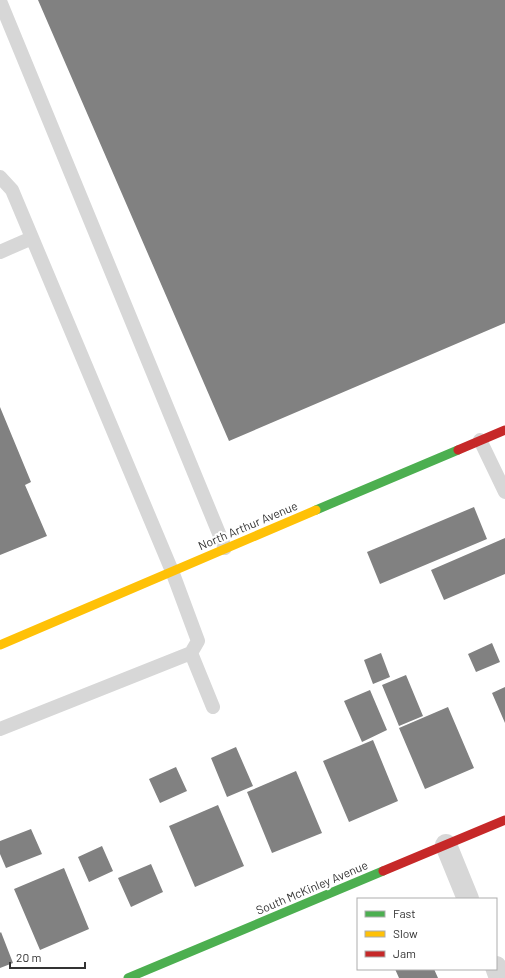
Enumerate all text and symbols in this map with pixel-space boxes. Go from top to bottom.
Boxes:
street label: North Arthur Avenue [196,498,299,552]
street label: South McKinley Avenue [254,857,370,917]
legend [357,898,497,970]
text: Fast [393,906,416,920]
text: Slow [393,926,418,940]
scale bar [10,944,85,970]
text: Jam [393,946,416,960]
text: 20 m [16,950,42,964]

